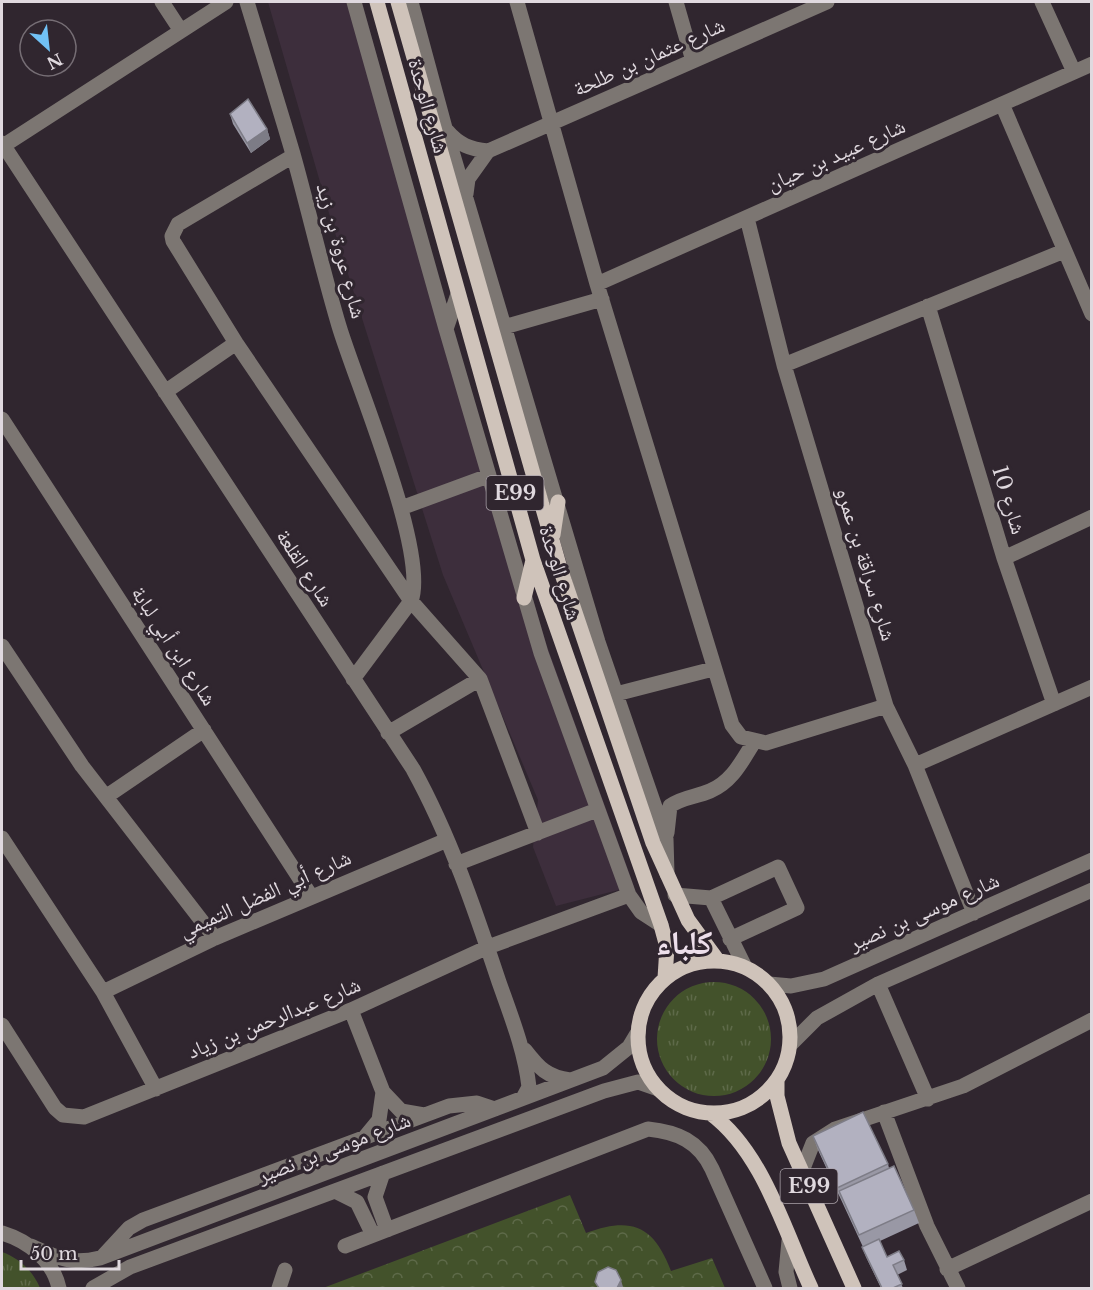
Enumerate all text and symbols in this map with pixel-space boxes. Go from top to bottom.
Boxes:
street label: شارع عثمان بن طلحة [569,12,729,102]
north arrow [18,18,78,78]
text: N [44,49,66,74]
street label: شارع الوحدة [402,56,454,156]
street label: شارع عبيد بن حيان [763,113,909,197]
street label: شارع عروة بن زيد [310,181,372,321]
street label: شارع 10 [986,463,1032,537]
road number: E99 [486,476,544,510]
street label: شارع سراقة بن عمرو [830,484,902,644]
street label: شارع الوحدة [533,523,587,623]
street label: شارع القلعة [270,524,340,612]
street label: شارع ابن أبي لبابة [123,581,222,713]
street label: شارع أبي الفضل التميمي [175,844,357,947]
street label: شارع موسى بن نصير [844,867,1003,957]
district label: كلباء [656,922,713,963]
street label: شارع عبدالرحمن بن زياد [184,971,364,1065]
street label: شارع موسى بن نصير [253,1107,414,1190]
road number: E99 [780,1169,838,1203]
scale bar [21,1233,118,1271]
text: 50 m [30,1243,78,1265]

